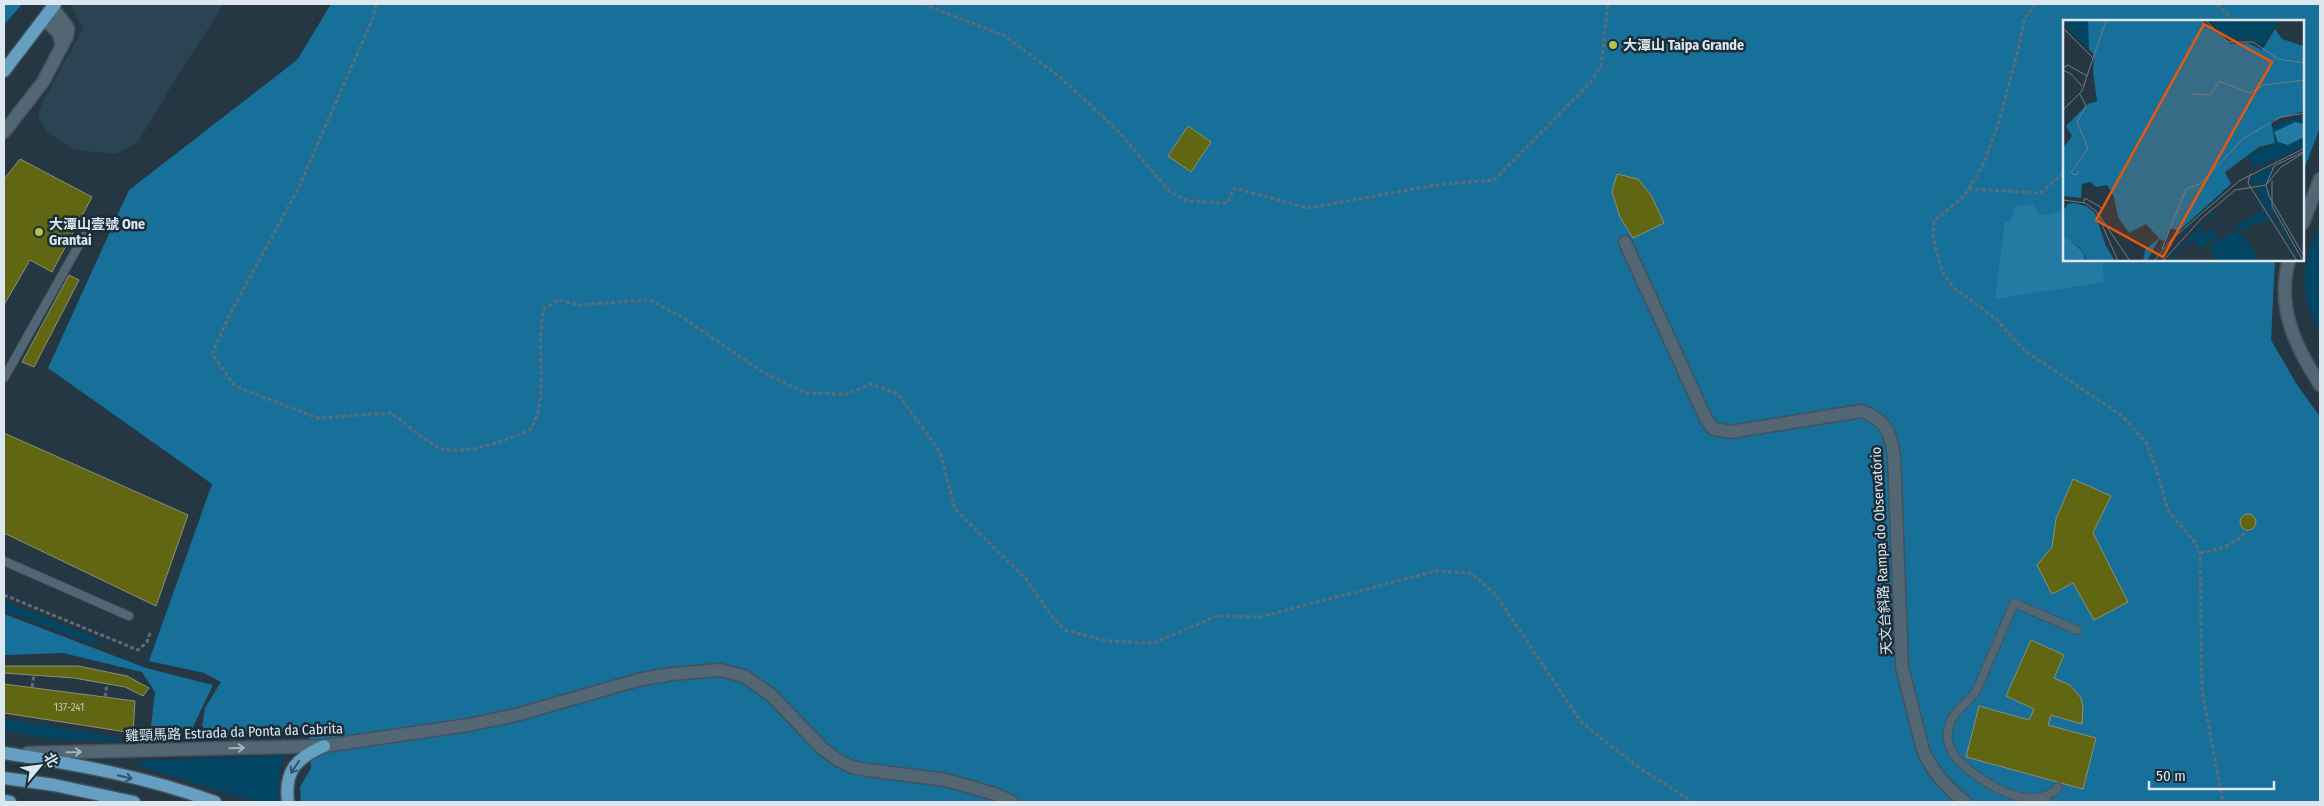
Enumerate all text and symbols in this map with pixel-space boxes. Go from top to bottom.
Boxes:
inset map [2063,20,2304,261]
place label: 大潭山 Taipa Grande [1623,37,1744,54]
marker: 大潭山 Taipa Grande [1607,39,1619,51]
place label: 大潭山壹號 One Grantai [49,216,145,249]
marker: 大潭山壹號 One Grantai [33,226,45,238]
street label: 天文台斜路 Rampa do Observatório [1868,446,1895,656]
house number: 137-241 [54,701,84,714]
street label: 雞頸馬路 Estrada da Ponta da Cabrita [125,720,343,745]
north arrow [15,741,65,791]
one-way arrow [228,743,245,753]
one-way arrow [66,748,82,757]
text: 北 [40,750,62,770]
scale bar [2149,758,2274,790]
one-way arrow [290,760,300,774]
text: 50 m [2156,767,2186,785]
one-way arrow [116,772,132,782]

